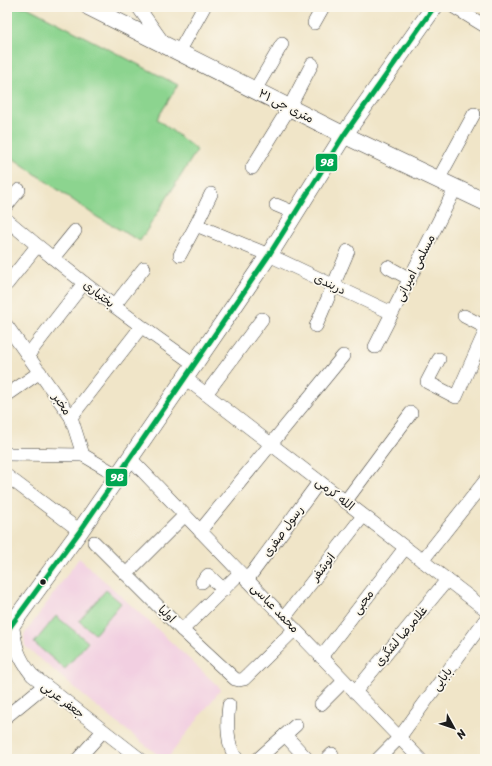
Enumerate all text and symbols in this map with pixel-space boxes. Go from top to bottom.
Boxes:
street label: ۲۱ متری جی [254,83,318,129]
line badge: 98 [315,153,338,172]
text: 98 [320,153,334,172]
street label: مسلمی امیرانی [389,230,441,306]
street label: دربندی [310,267,350,301]
street label: بختیاری [78,274,120,314]
street label: مخبر [46,387,78,420]
line badge: 98 [105,468,128,487]
text: 98 [110,468,124,487]
street label: الله کرمی [310,471,360,517]
street label: رسول صفری [257,500,309,562]
street label: انوشفر [304,548,341,587]
unlabelled marker [38,577,48,587]
street label: محمد عباسی [245,578,305,638]
street label: محبی [346,585,380,619]
street label: اولیا [153,600,181,628]
street label: غلامرضا لشگری [369,601,433,671]
street label: بابایی [426,662,458,696]
street label: جعفر عربی [36,676,90,724]
north arrow [434,708,474,748]
text: N [451,724,472,743]

